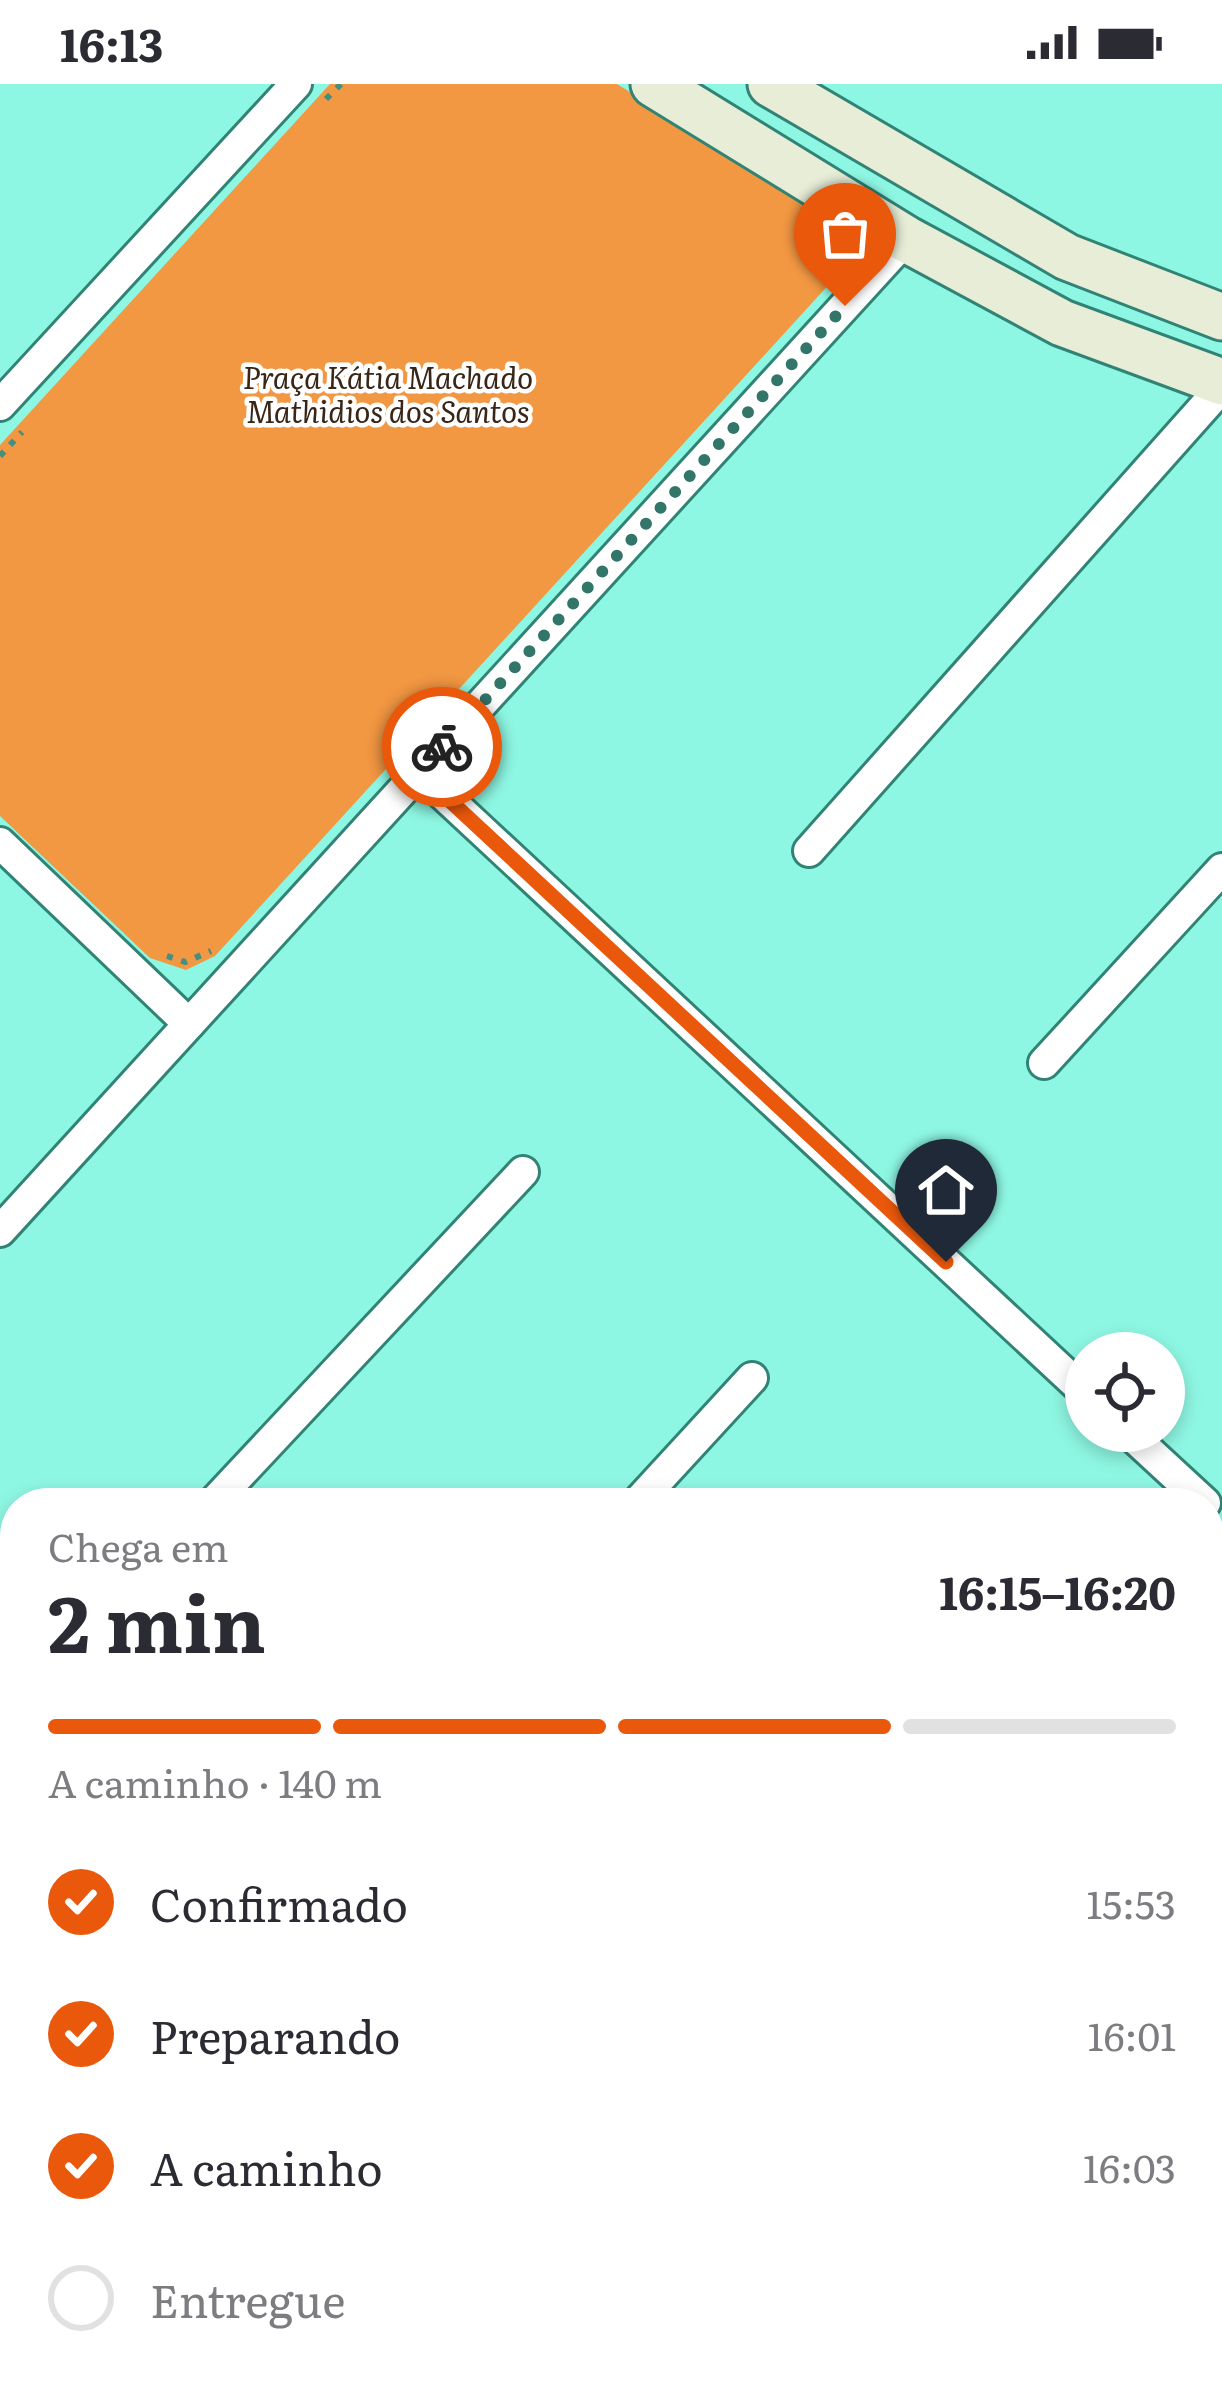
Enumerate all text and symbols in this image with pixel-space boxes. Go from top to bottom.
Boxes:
text: 16:13 [60,9,163,76]
pin [794,183,896,306]
icon: bag [812,201,878,267]
park label: Praça Kátia Machado Mathidios dos Santos [243,354,533,432]
courier [382,687,502,807]
icon: bike [409,714,475,780]
pin [895,1139,997,1262]
icon: home [913,1157,979,1223]
map controls [1065,1332,1185,1452]
button: locate [1065,1332,1185,1452]
text: Chega em [48,1516,229,1574]
text: 16:15–16:20 [939,1557,1176,1624]
text: 2 min [48,1561,266,1677]
text: A caminho · 140 m [48,1752,382,1810]
icon: check [48,1869,114,1935]
text: Confirmado [150,1869,408,1936]
text: 15:53 [1086,1873,1176,1931]
icon: check [48,2001,114,2067]
text: Preparando [150,2001,400,2068]
text: 16:01 [1088,2005,1176,2063]
icon: check [48,2133,114,2199]
text: A caminho [150,2133,383,2200]
text: 16:03 [1083,2137,1176,2195]
text: Entregue [150,2265,346,2332]

